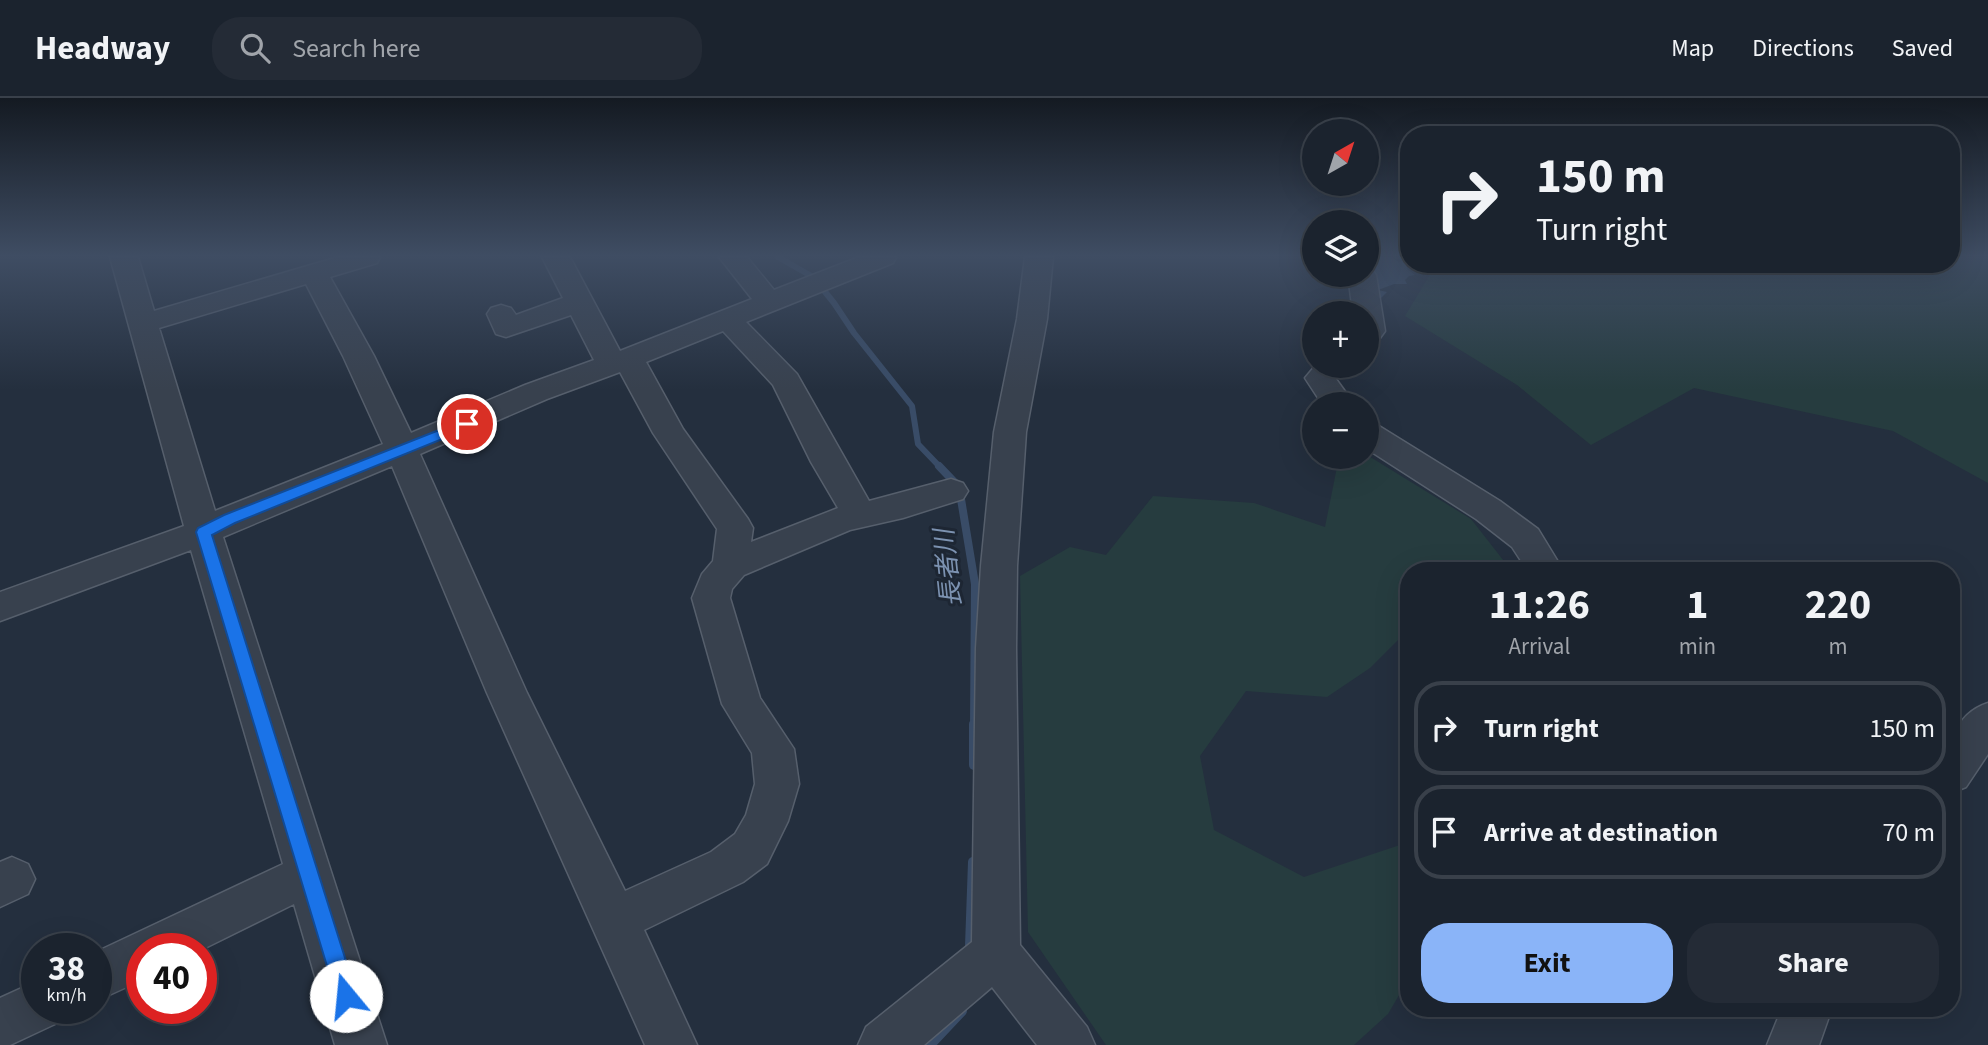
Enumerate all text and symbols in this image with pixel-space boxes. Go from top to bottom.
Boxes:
search box [212,17,702,80]
text: Headway [35,25,170,72]
icon: search [236,29,274,67]
text: Search here [292,30,420,67]
text: Map [1671,31,1714,66]
text: Directions [1752,31,1854,66]
text: Saved [1892,31,1953,66]
north arrow [1302,119,1379,196]
map controls [1302,119,1379,469]
text: 150 m [1536,142,1665,212]
icon: right [1421,154,1512,245]
text: Turn right [1536,207,1667,253]
button: layers [1302,210,1379,287]
button: + [1302,301,1379,378]
button: − [1302,392,1379,469]
pin [437,394,497,454]
icon: arrive [448,405,486,443]
water label: 長者川 [925,524,970,609]
text: 11:26 [1489,575,1590,635]
text: 1 [1686,575,1708,635]
text: 220 [1805,575,1871,635]
text: Arrival [1508,630,1570,663]
text: min [1679,630,1716,663]
text: m [1828,630,1848,663]
icon: right [1425,709,1463,747]
text: Turn right [1484,710,1599,747]
text: 150 m [1869,710,1935,747]
icon: arrive [1425,813,1463,851]
text: Arrive at destination [1484,814,1718,851]
text: 70 m [1882,814,1935,851]
button: Exit [1421,923,1673,1003]
button: Share [1687,923,1939,1003]
speed limit sign: 40 [126,933,217,1024]
text: 38 [48,944,85,994]
position arrow [309,959,383,1033]
text: km/h [47,983,86,1008]

